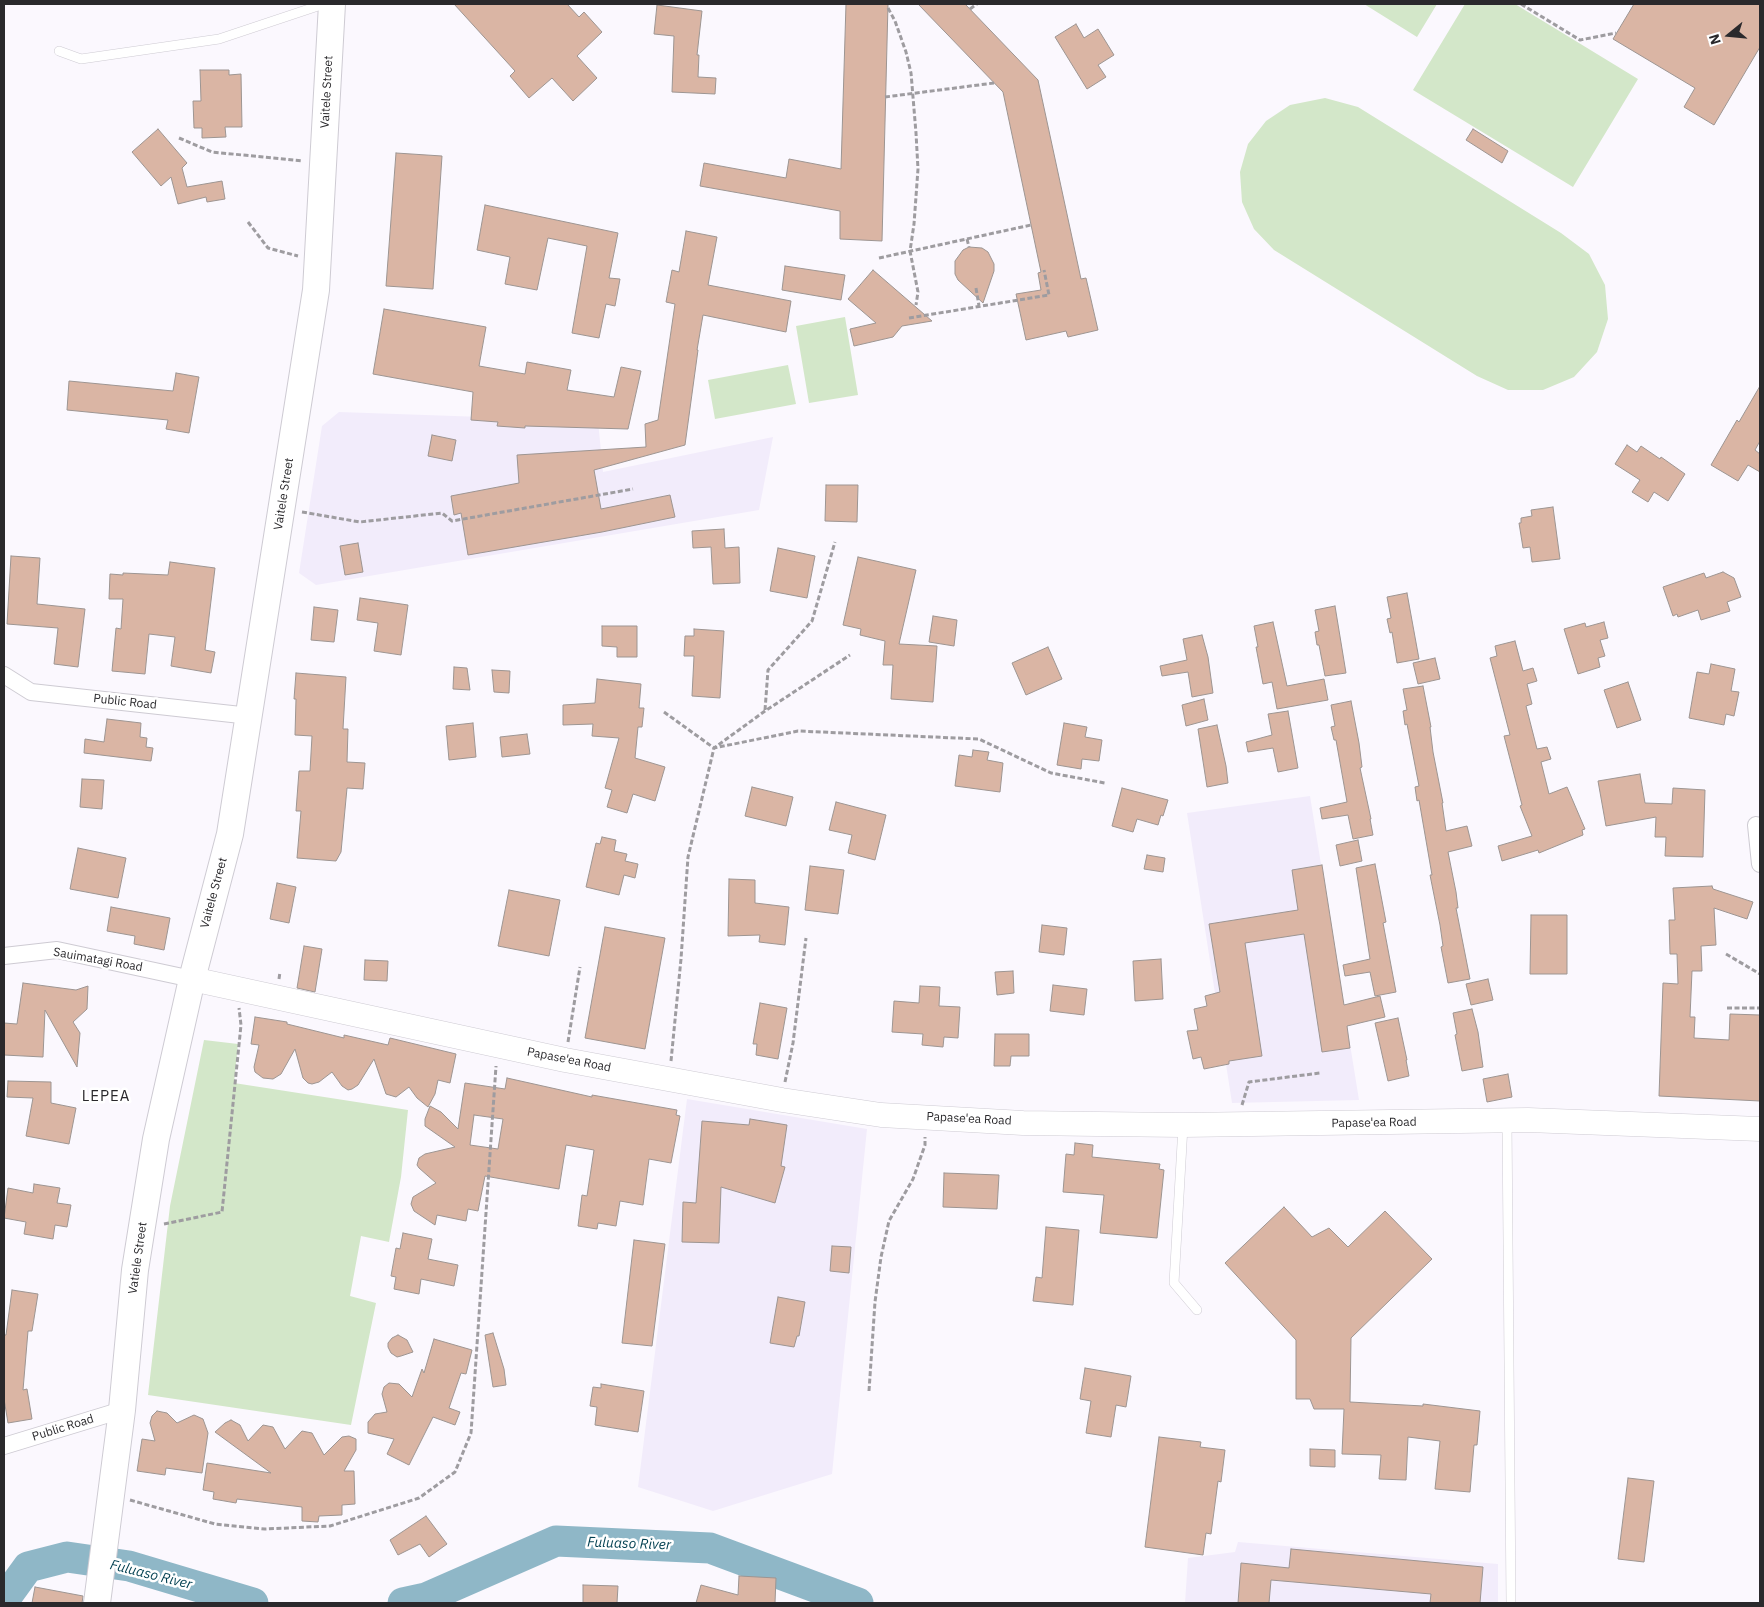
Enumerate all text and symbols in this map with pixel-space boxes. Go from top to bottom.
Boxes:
north arrow [1704,10,1754,60]
text: N [1705,32,1725,47]
street label: Vaitele Street [318,55,336,129]
street label: Vaitele Street [271,457,297,531]
street label: Public Road [93,692,157,712]
street label: Vaitele Street [198,856,230,930]
street label: Sauimatagi Road [52,945,144,975]
street label: Papase'ea Road [526,1045,612,1075]
district label: LEPEA [81,1088,131,1106]
street label: Papase'ea Road [926,1110,1012,1128]
street label: Papase'ea Road [1331,1115,1417,1131]
street label: Vatiele Street [126,1221,150,1295]
street label: Public Road [30,1412,96,1444]
water label: Fuluaso River [587,1534,671,1554]
water label: Fuluaso River [108,1557,194,1593]

